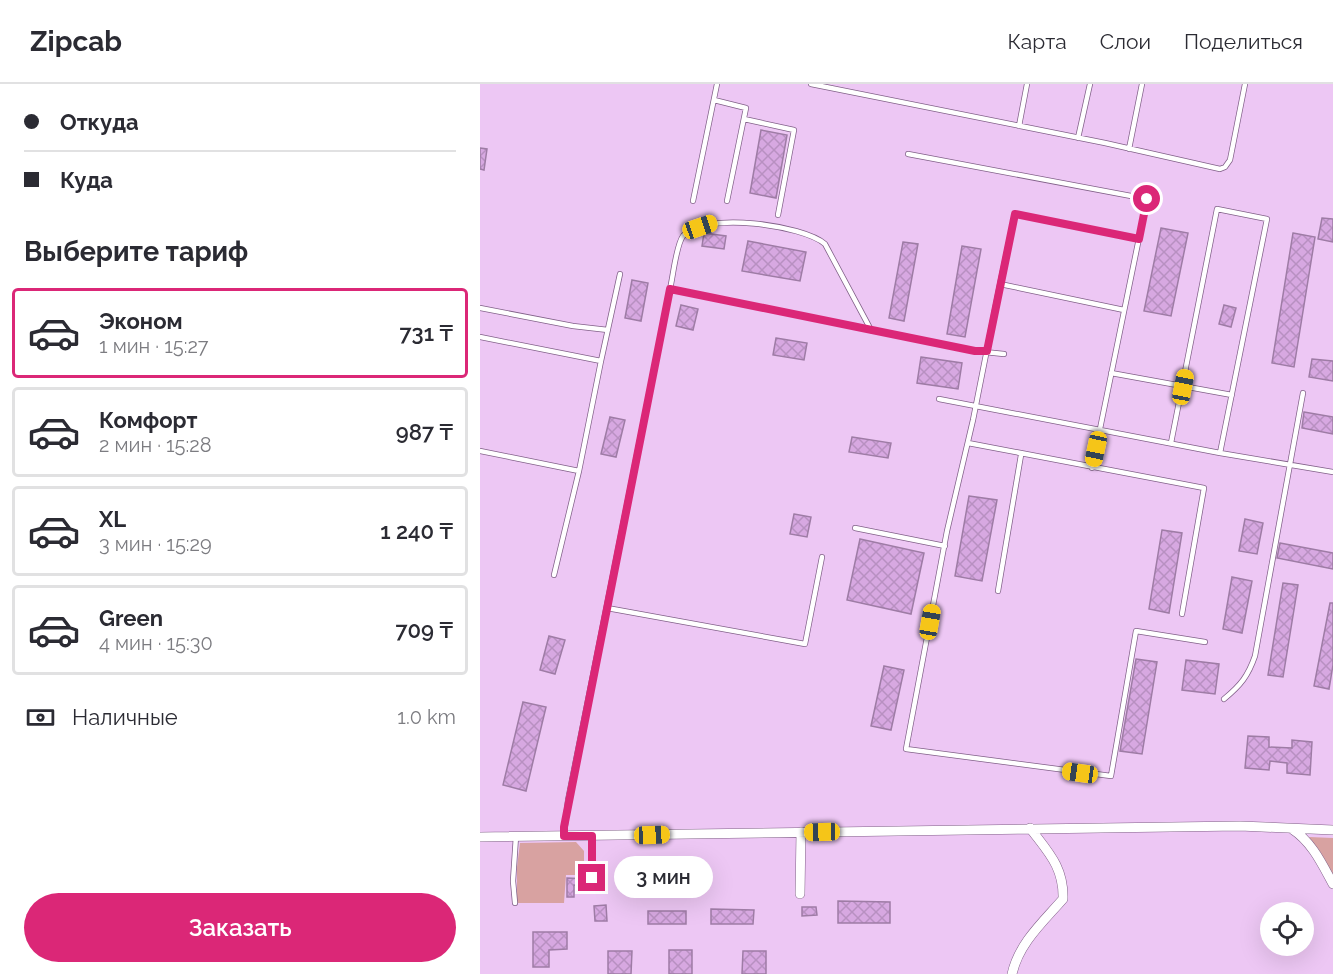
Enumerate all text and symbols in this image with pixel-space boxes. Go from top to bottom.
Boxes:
text: Zipcab [30,25,122,58]
text: Карта [1008,29,1067,54]
text: Слои [1100,29,1151,54]
text: Поделиться [1184,29,1303,54]
text: Откуда [60,109,139,135]
text: Куда [60,167,113,193]
route start [1133,185,1160,212]
car [680,213,720,241]
text: Выберите тариф [24,236,248,267]
icon: car [27,306,81,360]
text: Эконом [99,308,183,334]
text: 731 ₸ [400,320,453,346]
text: 1 мин · 15:27 [99,334,209,358]
car [1171,368,1195,406]
icon: car [27,405,81,459]
text: Комфорт [99,407,197,433]
text: 987 ₸ [396,419,453,445]
car [1083,430,1109,468]
text: 2 мин · 15:28 [99,433,212,457]
icon: car [27,504,81,558]
text: XL [99,506,126,532]
text: 1 240 ₸ [380,518,453,544]
text: 3 мин · 15:29 [99,532,212,556]
icon: car [27,603,81,657]
car [918,603,942,641]
text: Green [99,605,163,631]
text: 709 ₸ [395,617,453,643]
text: 4 мин · 15:30 [99,631,213,655]
icon: cash [24,701,57,734]
text: Наличные [72,704,178,730]
text: 1.0 km [397,705,456,729]
car [1061,762,1099,784]
car [804,823,840,841]
car [634,825,670,845]
callout: 3 мин [613,857,712,899]
route end [578,864,605,891]
text: 3 мин [636,865,691,889]
button: Заказать [24,893,456,962]
map controls [1260,902,1314,956]
button: locate [1260,902,1314,956]

